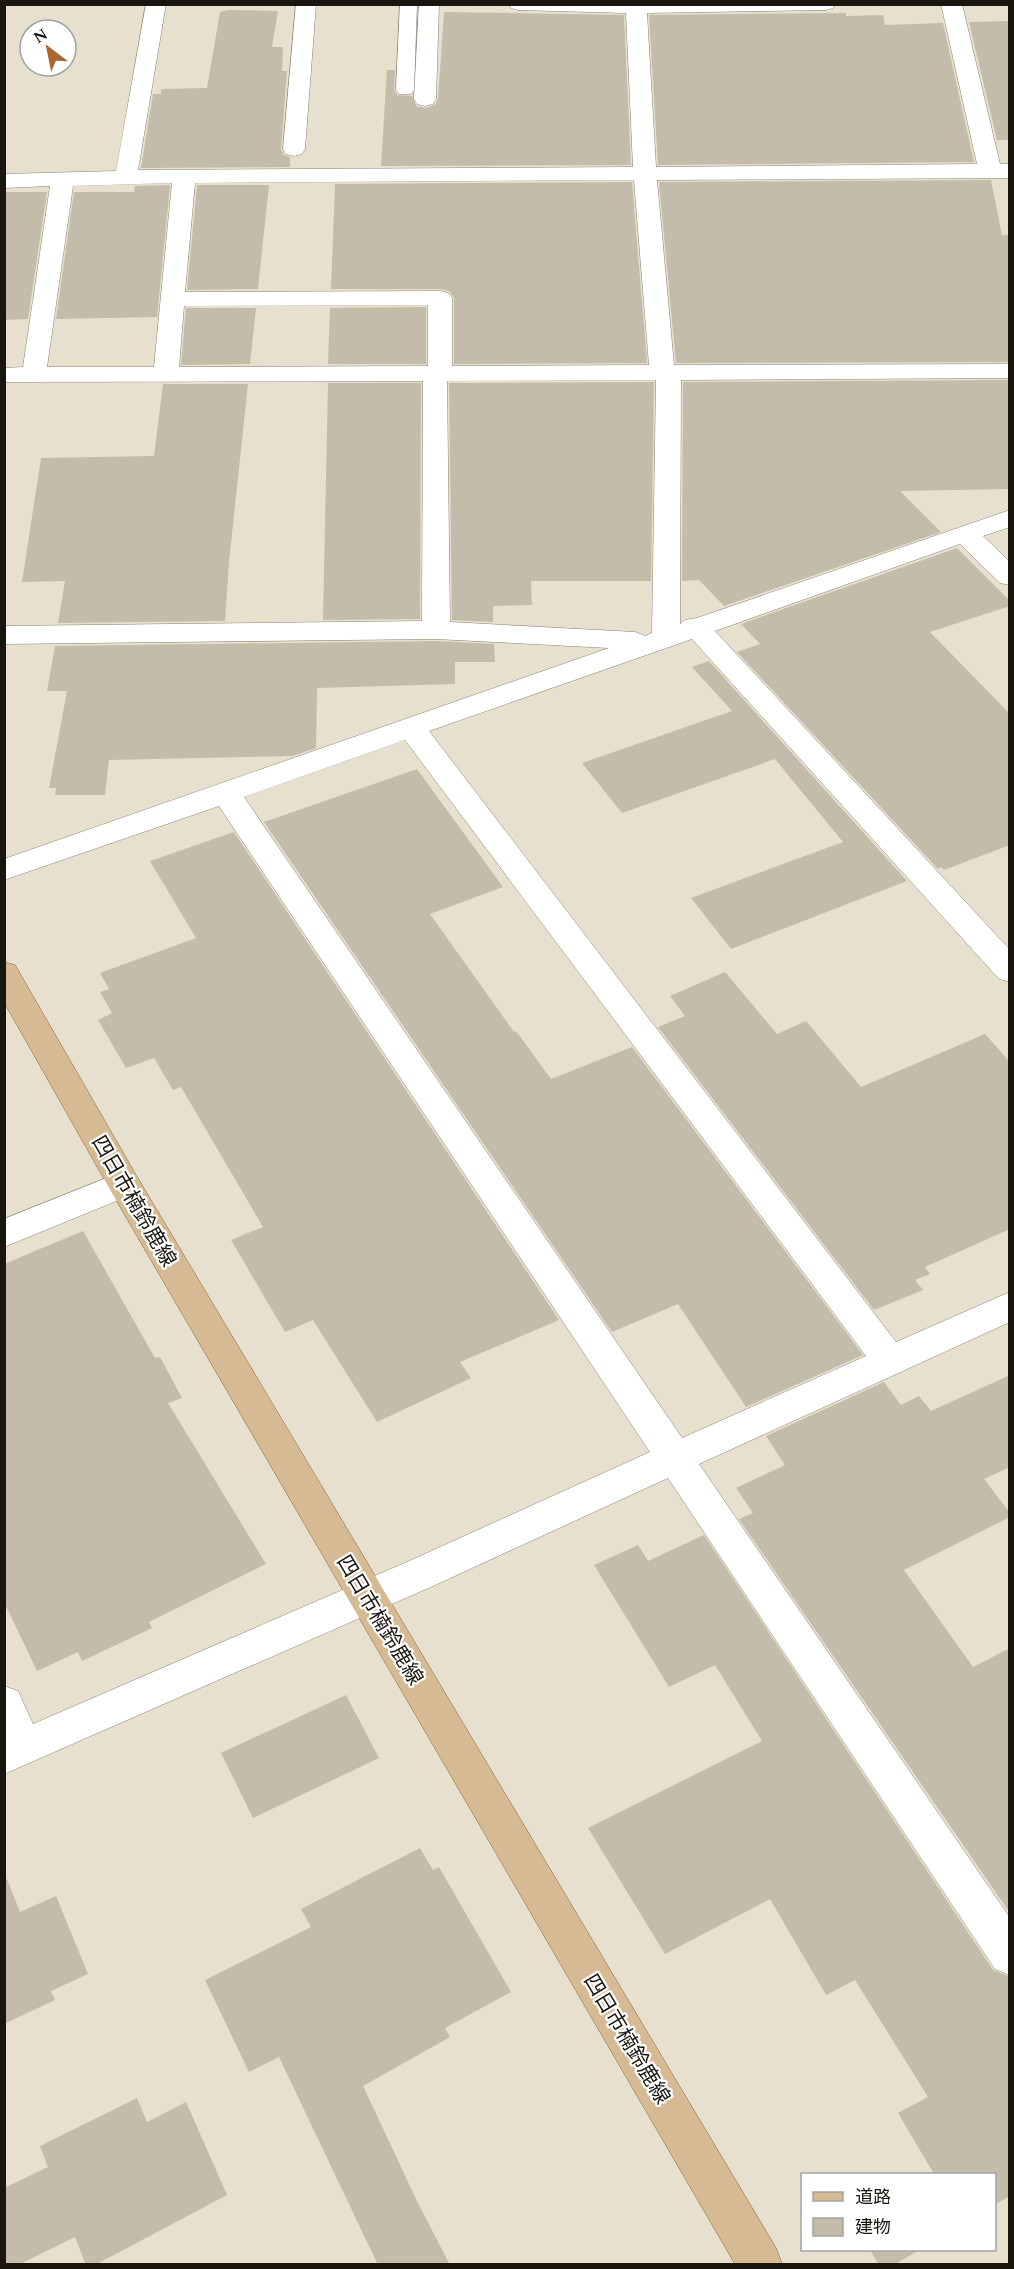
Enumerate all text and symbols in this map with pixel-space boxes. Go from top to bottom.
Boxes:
north arrow [18,18,78,78]
text: N [29,22,52,50]
street label: 四日市楠鈴鹿線 [83,1130,184,1273]
street label: 四日市楠鈴鹿線 [328,1549,431,1692]
street label: 四日市楠鈴鹿線 [575,1968,678,2111]
legend [801,2173,996,2251]
text: 道路 [855,2184,891,2211]
text: 建物 [855,2214,891,2241]

